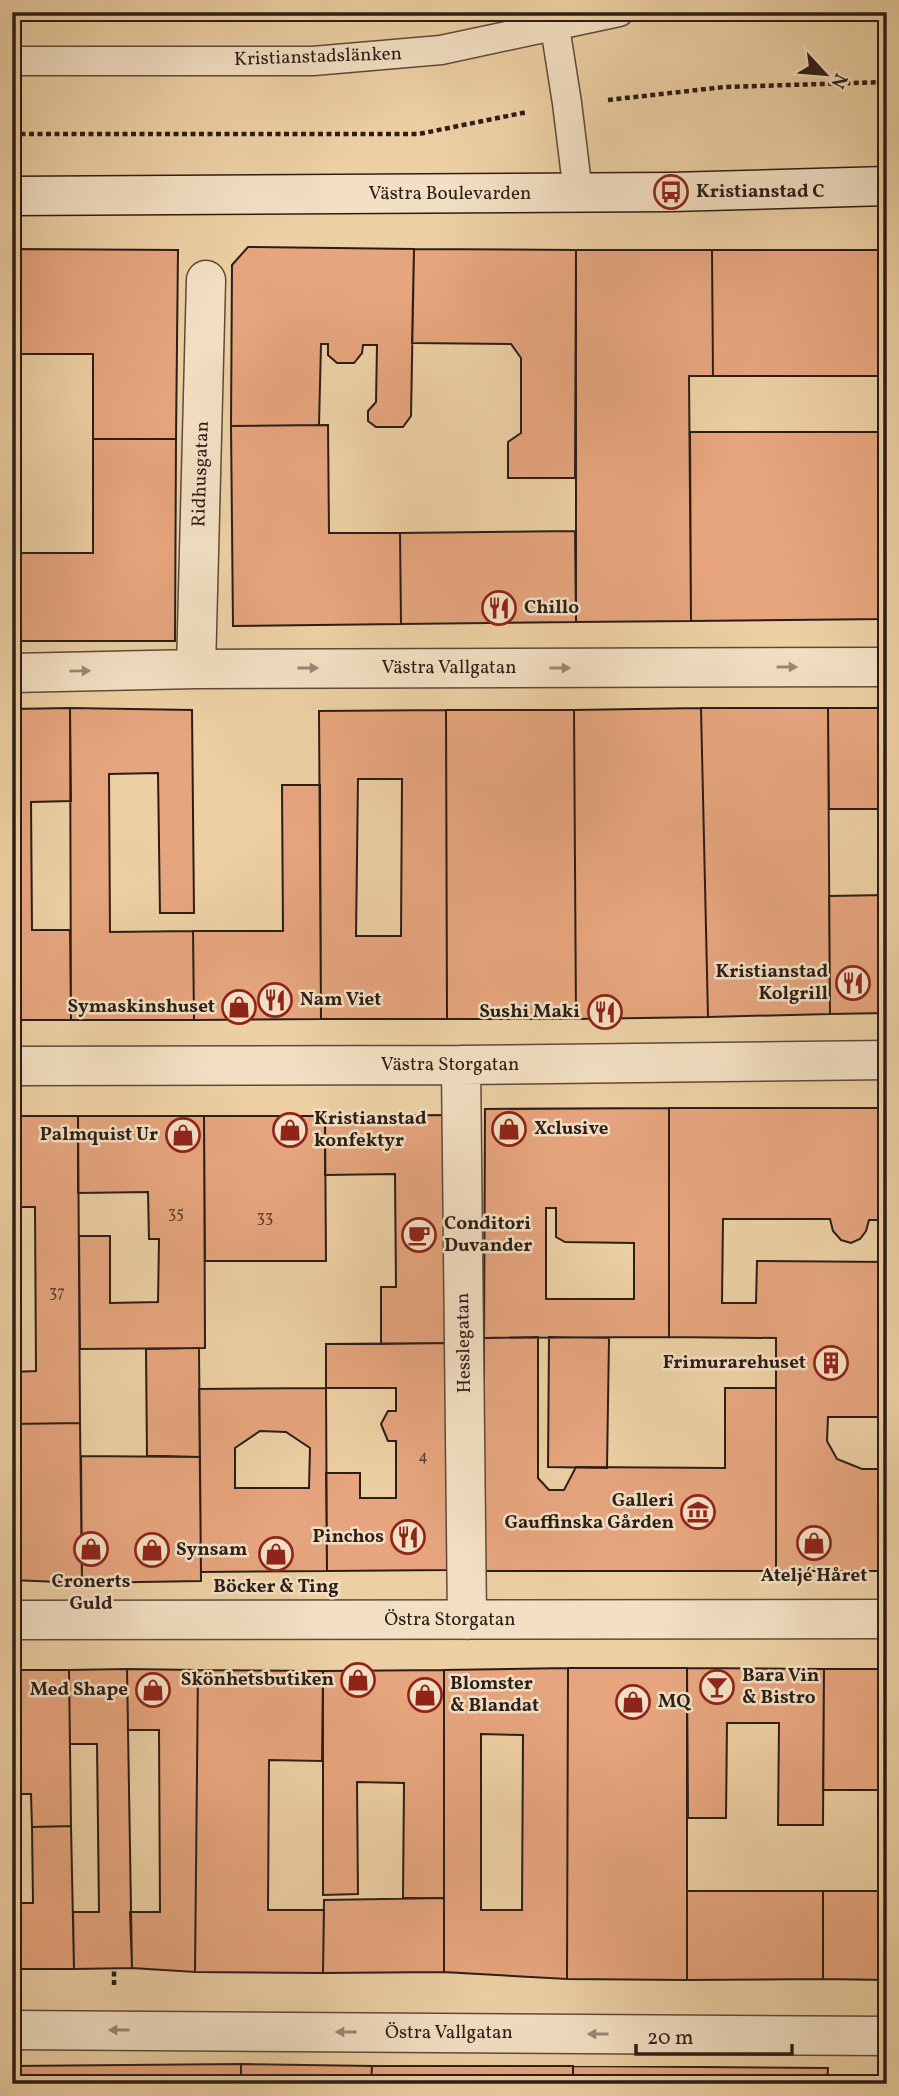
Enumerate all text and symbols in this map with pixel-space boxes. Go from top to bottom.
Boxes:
north arrow [790,38,860,108]
street label: Kristianstadslänken [234,41,402,73]
text: N [824,69,853,93]
bus stop icon: Kristianstad C [652,173,690,211]
place label: Kristianstad C [696,179,825,205]
street label: Västra Boulevarden [369,181,531,207]
street label: Ridhusgatan [186,421,216,527]
restaurant icon: Chillo [480,589,518,627]
place label: Chillo [524,595,579,621]
street label: Västra Vallgatan [381,655,517,681]
one-way arrow [777,661,799,673]
one-way arrow [297,662,319,674]
one-way arrow [549,662,571,674]
one-way arrow [70,666,92,677]
place label: Kristianstad Kolgrill [716,959,828,1007]
restaurant icon: Kristianstad Kolgrill [834,964,872,1002]
restaurant icon: Nam Viet [256,981,294,1019]
place label: Nam Viet [300,987,381,1013]
shop icon: Symaskinshuset [220,988,258,1026]
restaurant icon: Sushi Maki [586,993,624,1031]
place label: Symaskinshuset [67,994,215,1020]
place label: Sushi Maki [479,999,580,1025]
street label: Västra Storgatan [381,1052,519,1078]
place label: Kristianstad konfektyr [314,1106,427,1154]
shop icon: Xclusive [490,1110,528,1148]
shop icon: Kristianstad konfektyr [271,1111,309,1149]
shop icon: Palmquist Ur [164,1116,202,1154]
place label: Xclusive [534,1116,609,1142]
place label: Palmquist Ur [40,1122,158,1148]
house number: 35 [168,1203,184,1225]
house number: 33 [257,1207,273,1229]
place label: Conditori Duvander [444,1211,532,1259]
cafe icon: Conditori Duvander [400,1216,438,1254]
house number: 37 [49,1282,65,1304]
street label: Hesslegatan [450,1292,478,1394]
building icon: Frimurarehuset [812,1344,850,1382]
place label: Frimurarehuset [663,1350,806,1376]
house number: 4 [418,1446,428,1468]
place label: Galleri Gauffinska Gården [504,1488,674,1536]
museum icon: Galleri Gauffinska Gården [679,1493,717,1531]
restaurant icon: Pinchos [389,1518,427,1556]
place label: Pinchos [313,1524,384,1550]
shop icon: Ateljé Håret [795,1524,833,1562]
shop icon: Cronerts Guld [72,1530,110,1568]
shop icon: Synsam [133,1531,171,1569]
shop icon: Böcker & Ting [257,1535,295,1573]
place label: Synsam [176,1537,247,1563]
place label: Ateljé Håret [761,1563,867,1589]
place label: Cronerts Guld [52,1569,131,1617]
place label: Böcker & Ting [213,1574,339,1600]
street label: Östra Storgatan [384,1607,516,1633]
shop icon: Skönhetsbutiken [339,1661,377,1699]
place label: Bara Vin & Bistro [742,1663,819,1711]
place label: Skönhetsbutiken [181,1667,334,1693]
bar icon: Bara Vin & Bistro [698,1668,736,1706]
shop icon: Med Shape [134,1671,172,1709]
place label: Blomster & Blandat [450,1671,539,1719]
shop icon: Blomster & Blandat [406,1676,444,1714]
place label: Med Shape [30,1677,128,1703]
shop icon: MQ [614,1683,652,1721]
place label: MQ [658,1689,691,1715]
scale bar [636,2012,792,2056]
street label: Östra Vallgatan [385,2020,513,2046]
one-way arrow [107,2024,129,2036]
text: 20 m [647,2024,693,2053]
one-way arrow [335,2026,357,2038]
one-way arrow [587,2028,609,2040]

